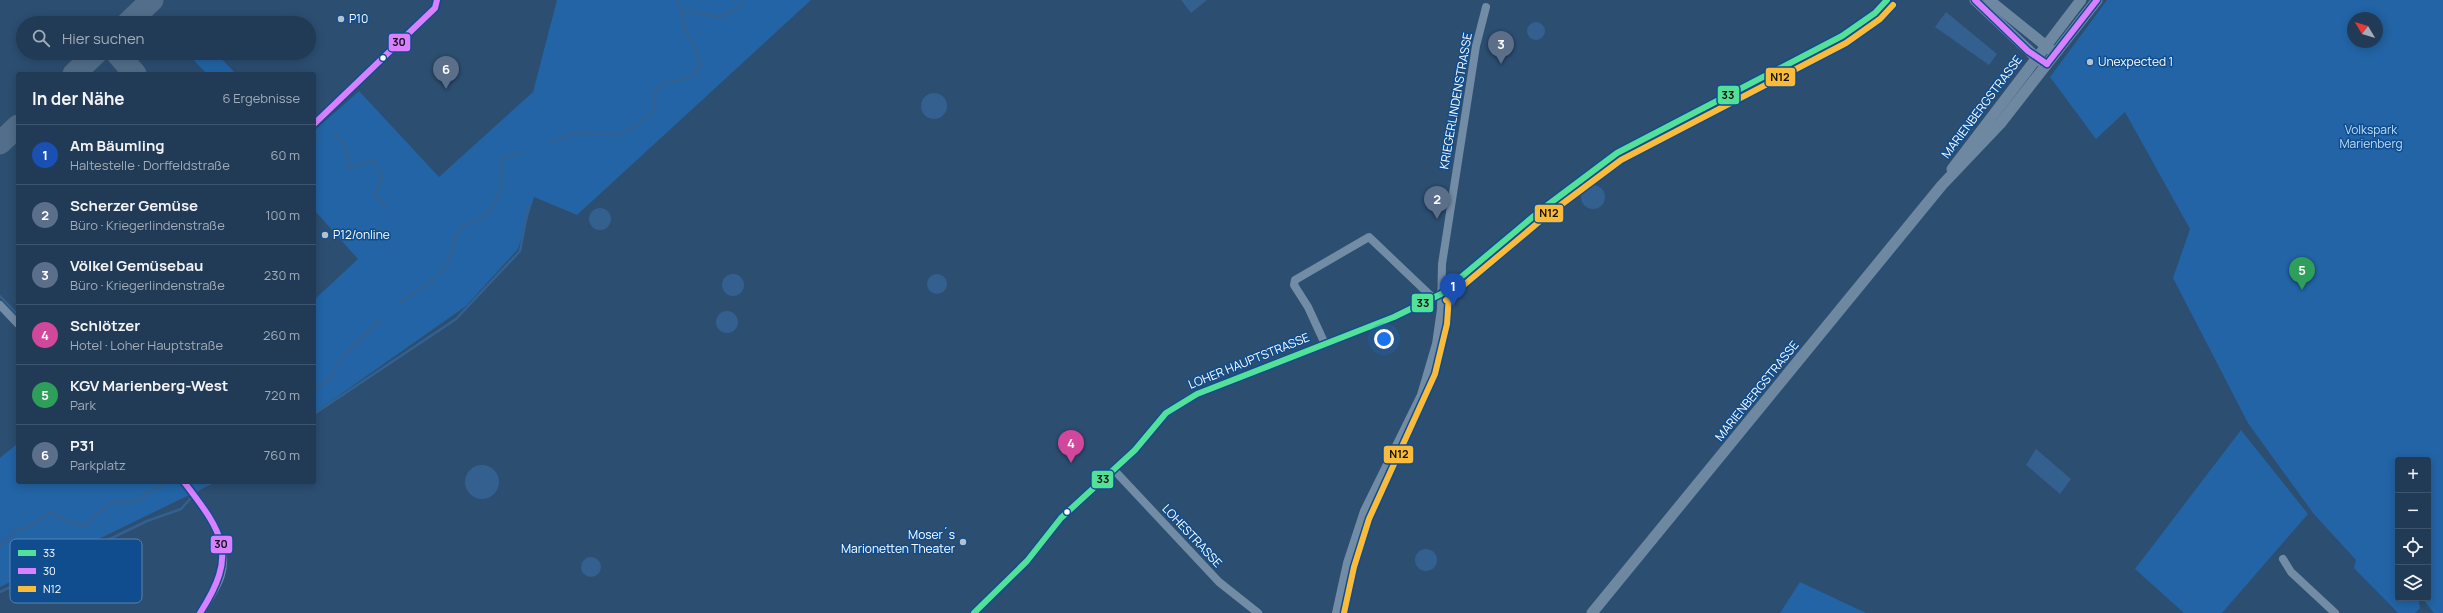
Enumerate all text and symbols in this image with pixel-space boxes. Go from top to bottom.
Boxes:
place label: P10 [349,10,368,27]
north arrow [2347,12,2383,48]
marker: P10 [336,14,346,24]
search box [16,16,316,60]
icon: search [30,27,52,49]
text: Hier suchen [62,28,144,49]
street label: KRIEGERLINDENSTRASSE [1435,31,1476,171]
pin: 3 [1488,31,1514,64]
line badge: 30 [388,33,411,52]
text: 30 [392,34,406,49]
street label: MARIENBERGSTRASSE [1937,52,2026,162]
unlabelled marker [378,53,388,63]
place label: Unexpected 1 [2098,53,2173,70]
pin: 6 [433,56,459,89]
marker: Unexpected 1 [2085,57,2095,67]
line badge: N12 [1765,67,1796,87]
text: N12 [1770,69,1790,84]
line badge: 33 [1717,85,1740,105]
text: In der Nähe [32,87,125,110]
text: 33 [1722,87,1734,102]
text: 6 Ergebnisse [223,89,300,107]
park label: Volkspark Marienberg [2339,121,2403,152]
text: Am Bäumling [70,135,165,156]
text: 1 [42,146,48,164]
text: 60 m [270,146,300,164]
text: Haltestelle · Dorffeldstraße [70,156,230,174]
pin: 2 [1424,186,1450,219]
text: Scherzer Gemüse [70,195,198,216]
line badge: N12 [1534,204,1564,223]
text: N12 [1539,205,1559,220]
text: 2 [41,206,49,224]
text: 100 m [265,206,300,224]
text: Büro · Kriegerlindenstraße [70,216,225,234]
place label: P12/online [333,226,390,243]
marker: P12/online [320,230,330,240]
text: Völkel Gemüsebau [70,255,203,276]
pin: 5 [2289,257,2315,290]
text: 3 [41,266,49,284]
text: 230 m [264,266,300,284]
pin: 1 [1440,273,1466,306]
text: Büro · Kriegerlindenstraße [70,276,225,294]
line badge: 33 [1411,293,1434,313]
text: 33 [1417,295,1429,310]
text: Schlötzer [70,315,140,336]
text: 4 [41,326,49,344]
text: 260 m [263,326,300,344]
street label: LOHER HAUPTSTRASSE [1186,328,1312,393]
your location [1374,329,1394,349]
text: Hotel · Loher Hauptstraße [70,336,223,354]
street label: MARIENBERGSTRASSE [1711,337,1803,444]
text: KGV Marienberg-West [70,375,228,396]
text: 5 [41,386,49,404]
text: 720 m [265,386,300,404]
text: Park [70,396,96,414]
pin: 4 [1058,430,1084,463]
text: P31 [70,435,95,456]
line badge: N12 [1383,445,1414,464]
text: 6 [41,446,49,464]
text: 760 m [264,446,300,464]
text: N12 [1389,446,1409,461]
text: Parkplatz [70,456,126,474]
map controls [2395,457,2431,601]
button: + [2395,457,2431,493]
line badge: 33 [1091,470,1114,489]
text: 33 [1097,471,1109,486]
button: − [2395,493,2431,529]
street label: LOHESTRASSE [1159,500,1226,571]
unlabelled marker [1062,507,1072,517]
place label: Moser´s Marionetten Theater [841,526,956,557]
button: locate [2395,529,2431,565]
line badge: 30 [210,535,233,554]
text: 30 [214,536,228,551]
marker: Moser´s Marionetten Theater [958,537,968,547]
legend [10,539,142,603]
text: 33 [43,545,55,560]
text: 30 [43,563,56,578]
button: layers [2395,565,2431,601]
text: N12 [43,581,61,596]

